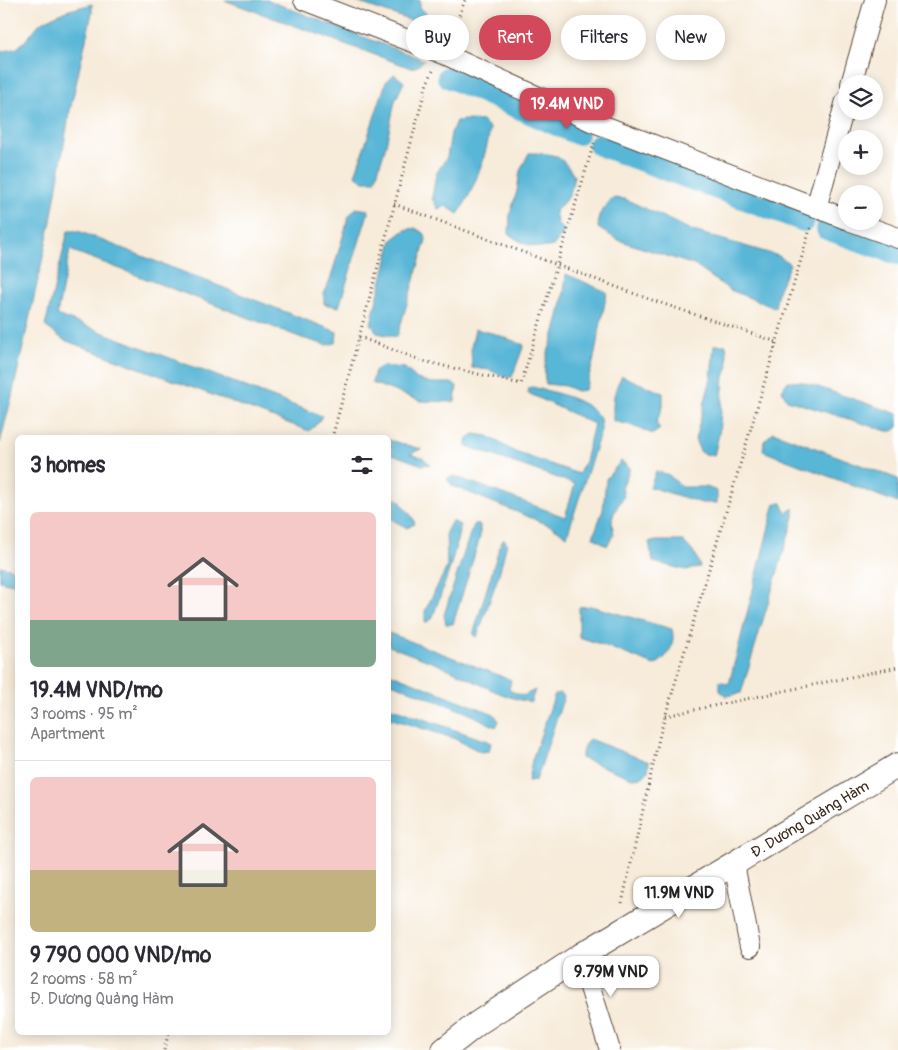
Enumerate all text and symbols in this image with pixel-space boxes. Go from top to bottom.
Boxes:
chip: Buy [406,15,469,60]
chip: Rent [479,15,551,60]
chip: Filters [561,15,646,60]
chip: New [656,15,725,60]
map controls [838,75,883,230]
button: layers [838,75,883,120]
pin: 19.4M VND [510,88,624,130]
text: 19.4M VND [531,94,603,114]
button: + [838,130,883,175]
button: − [838,185,883,230]
icon: filters [348,451,376,479]
text: 3 homes [30,452,105,479]
icon: home [158,544,248,634]
text: 19.4M VND/mo [30,677,163,704]
text: 3 rooms · 95 m² [30,704,138,724]
text: Apartment [30,724,105,744]
street label: Đ. Dương Quảng Hàm [748,777,873,862]
icon: home [158,810,248,900]
pin: 11.9M VND [622,876,736,919]
text: 11.9M VND [644,883,714,903]
text: 9 790 000 VND/mo [30,942,211,969]
pin: 9.79M VND [554,956,668,998]
text: 9.79M VND [574,962,648,982]
text: 2 rooms · 58 m² [30,969,138,989]
text: Đ. Dương Quảng Hàm [30,989,174,1009]

